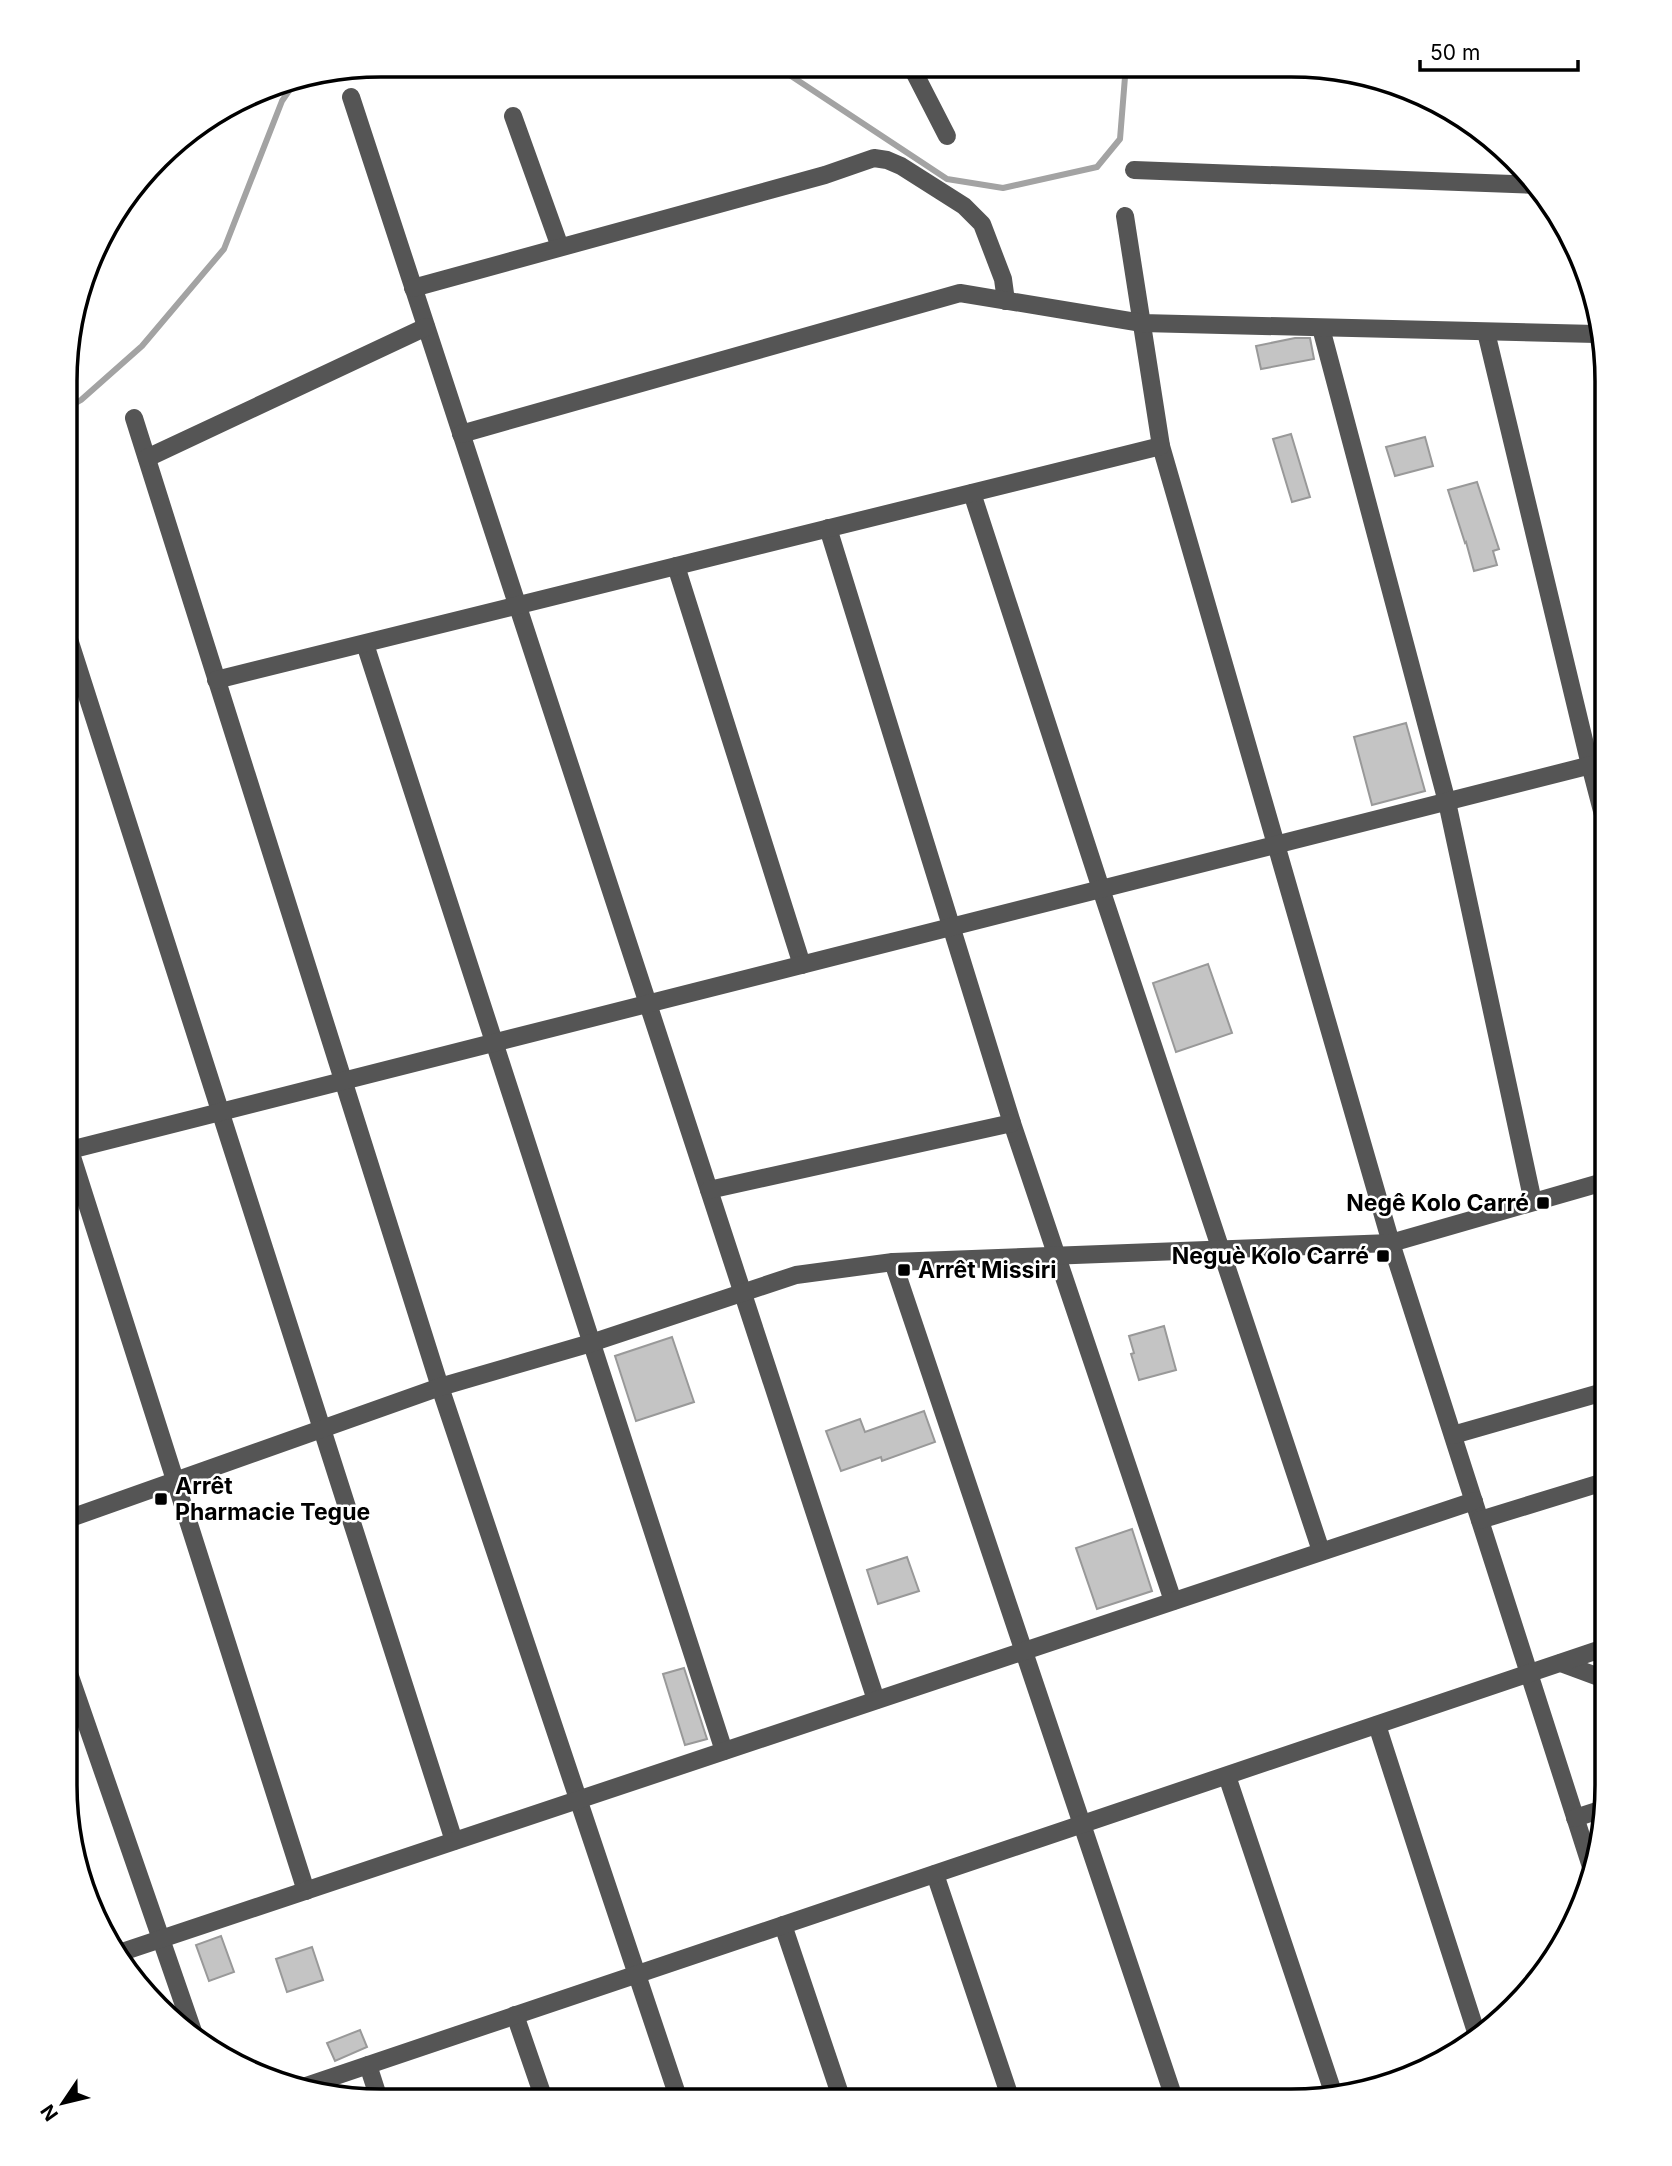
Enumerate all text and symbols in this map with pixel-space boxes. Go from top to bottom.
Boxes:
scale bar [1420,28,1578,72]
text: 50 m [1430,40,1480,65]
place label: Negê Kolo Carré [1346,1189,1529,1217]
marker: Negê Kolo Carré [1535,1195,1551,1211]
place label: Neguè Kolo Carré [1172,1242,1369,1270]
marker: Neguè Kolo Carré [1375,1248,1391,1264]
place label: Arrêt Missiri [918,1256,1057,1284]
marker: Arrêt Missiri [896,1262,912,1278]
place label: Arrêt Pharmacie Tegue [175,1472,370,1526]
marker: Arrêt Pharmacie Tegue [153,1491,169,1507]
north arrow [28,2068,98,2138]
text: N [36,2100,63,2125]

